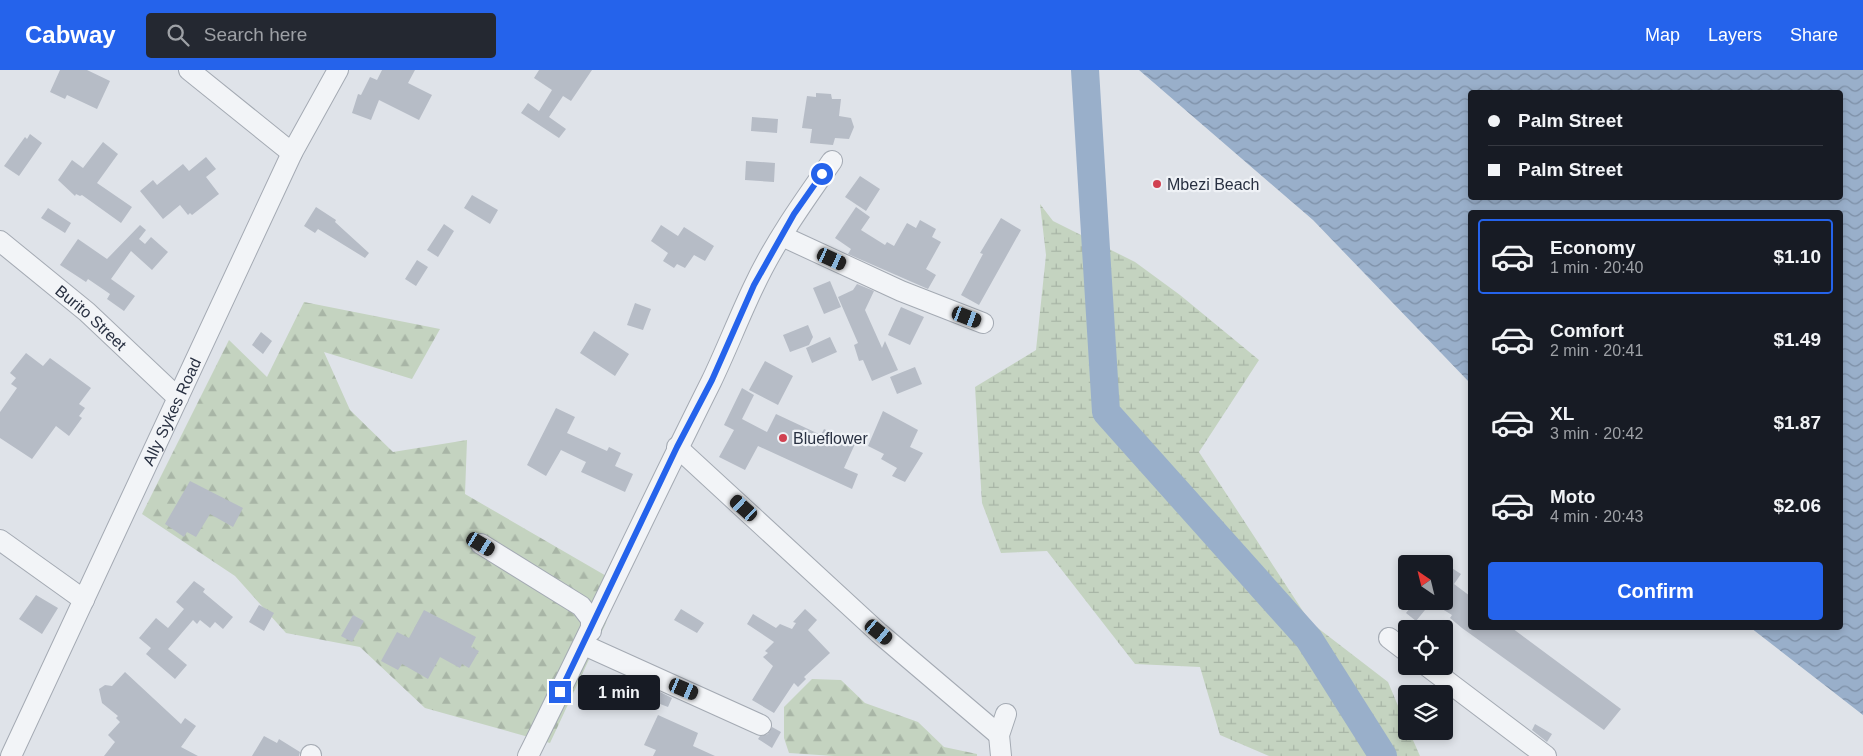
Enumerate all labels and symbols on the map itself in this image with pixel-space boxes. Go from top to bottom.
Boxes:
route start [811,163,833,185]
place label: Mbezi Beach [1167,176,1260,193]
marker: Mbezi Beach [1151,178,1163,190]
car [815,246,848,272]
street label: Burito Street [52,282,130,354]
car [950,305,983,329]
street label: Ally Sykes Road [139,355,204,468]
place label: Blueflower [793,430,868,447]
marker: Blueflower [777,432,789,444]
car [727,492,760,524]
car [464,530,497,558]
north arrow [1398,555,1452,610]
car [862,617,895,647]
callout: 1 min [578,674,660,710]
car [667,676,700,702]
route end [549,681,571,703]

